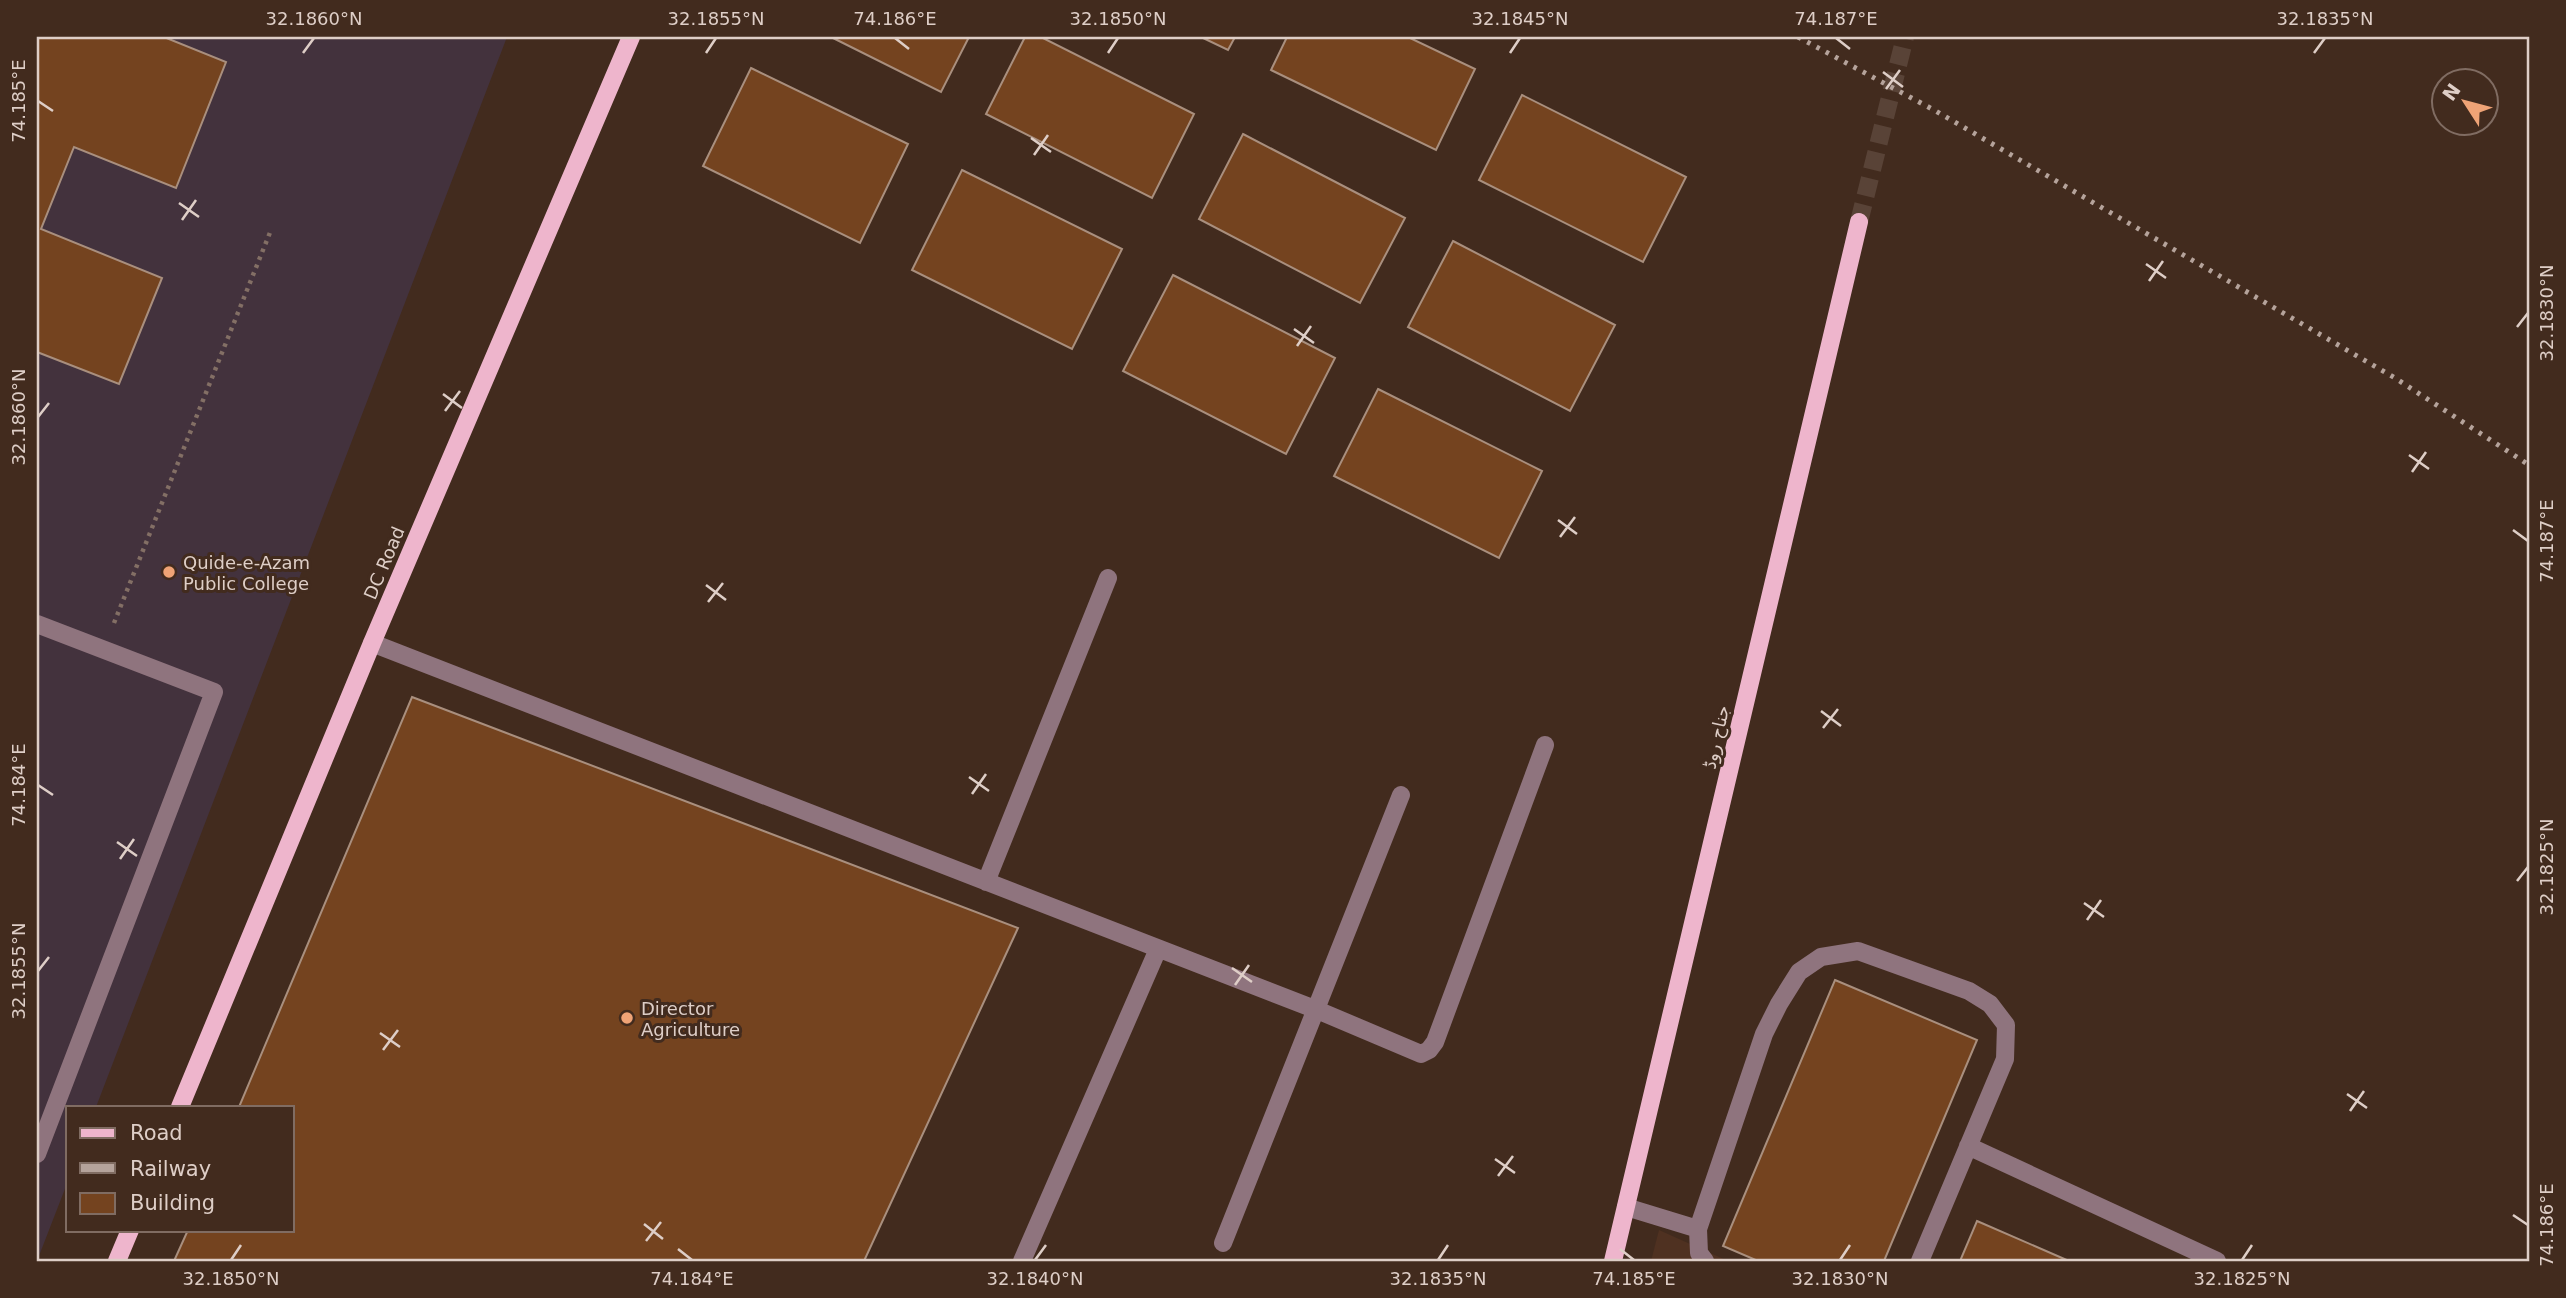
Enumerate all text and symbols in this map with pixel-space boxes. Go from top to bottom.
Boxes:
text: 32.1860°N [266,8,362,29]
text: 32.1855°N [668,8,764,29]
text: 74.186°E [853,8,937,29]
text: 32.1850°N [1070,8,1166,29]
text: 32.1845°N [1472,8,1568,29]
text: 74.187°E [1794,8,1878,29]
text: 32.1835°N [2277,8,2373,29]
text: 74.185°E [8,59,29,143]
north arrow [2430,66,2500,136]
text: N [2438,79,2465,105]
text: 32.1830°N [2536,265,2557,361]
text: 32.1860°N [8,369,29,465]
text: 74.187°E [2536,499,2557,583]
street label: DC Road [359,523,409,603]
place label: Quide-e-Azam Public College [183,552,310,594]
marker: Quide-e-Azam Public College [161,564,177,580]
street label: جناح روڈ [1698,703,1734,771]
text: 74.184°E [8,743,29,827]
text: 32.1825°N [2536,819,2557,915]
text: 32.1855°N [8,923,29,1019]
place label: Director Agriculture [641,998,740,1040]
marker: Director Agriculture [619,1010,635,1026]
legend [66,1106,294,1232]
text: Road [130,1121,183,1145]
text: Railway [130,1157,211,1181]
text: 74.186°E [2536,1183,2557,1267]
text: Building [130,1191,215,1215]
text: 32.1850°N [183,1268,279,1289]
text: 74.184°E [650,1268,734,1289]
text: 32.1840°N [987,1268,1083,1289]
text: 32.1835°N [1390,1268,1486,1289]
text: 74.185°E [1592,1268,1676,1289]
text: 32.1830°N [1792,1268,1888,1289]
text: 32.1825°N [2194,1268,2290,1289]

